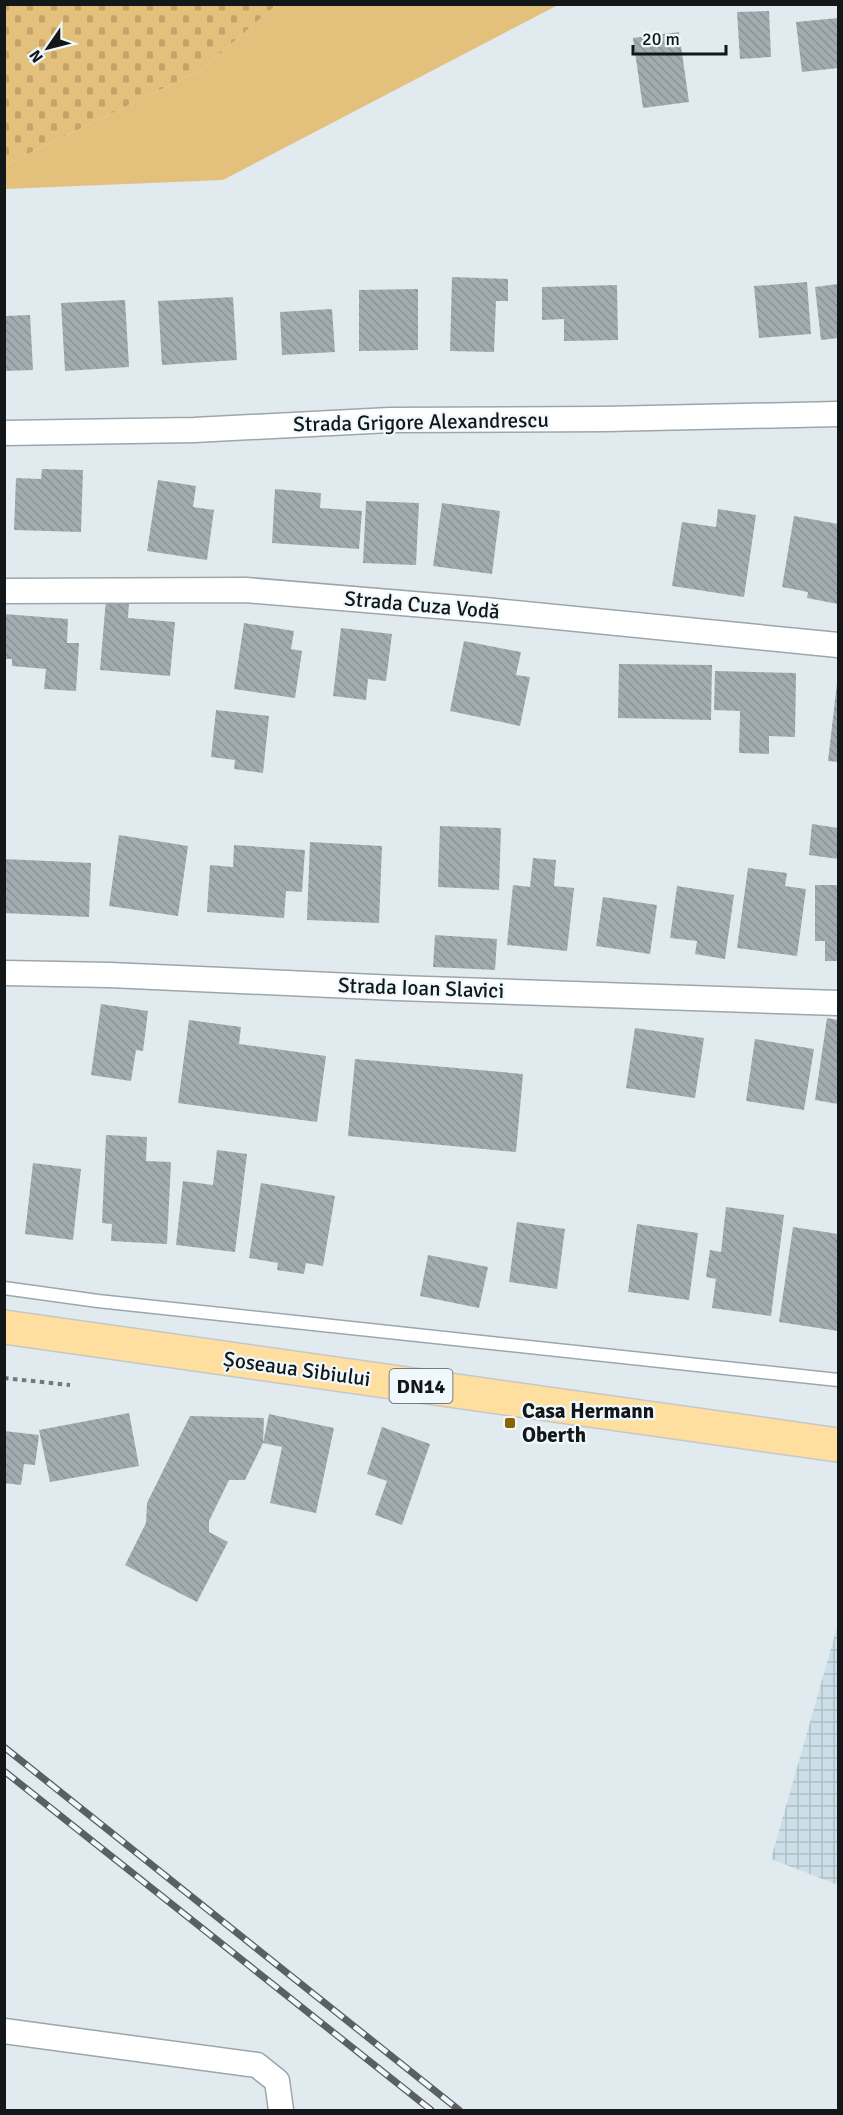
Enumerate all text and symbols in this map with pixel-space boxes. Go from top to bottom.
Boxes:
north arrow [18,18,78,78]
scale bar [633,18,726,56]
text: 20 m [642,28,680,50]
text: N [25,46,48,66]
street label: Strada Grigore Alexandrescu [293,407,549,437]
street label: Strada Cuza Vodă [343,585,501,625]
street label: Strada Ioan Slavici [337,972,505,1004]
street label: Șoseaua Sibiului [222,1346,372,1392]
road number: DN14 [390,1369,452,1403]
place label: Casa Hermann Oberth [522,1398,654,1448]
marker: Casa Hermann Oberth [503,1416,517,1430]

